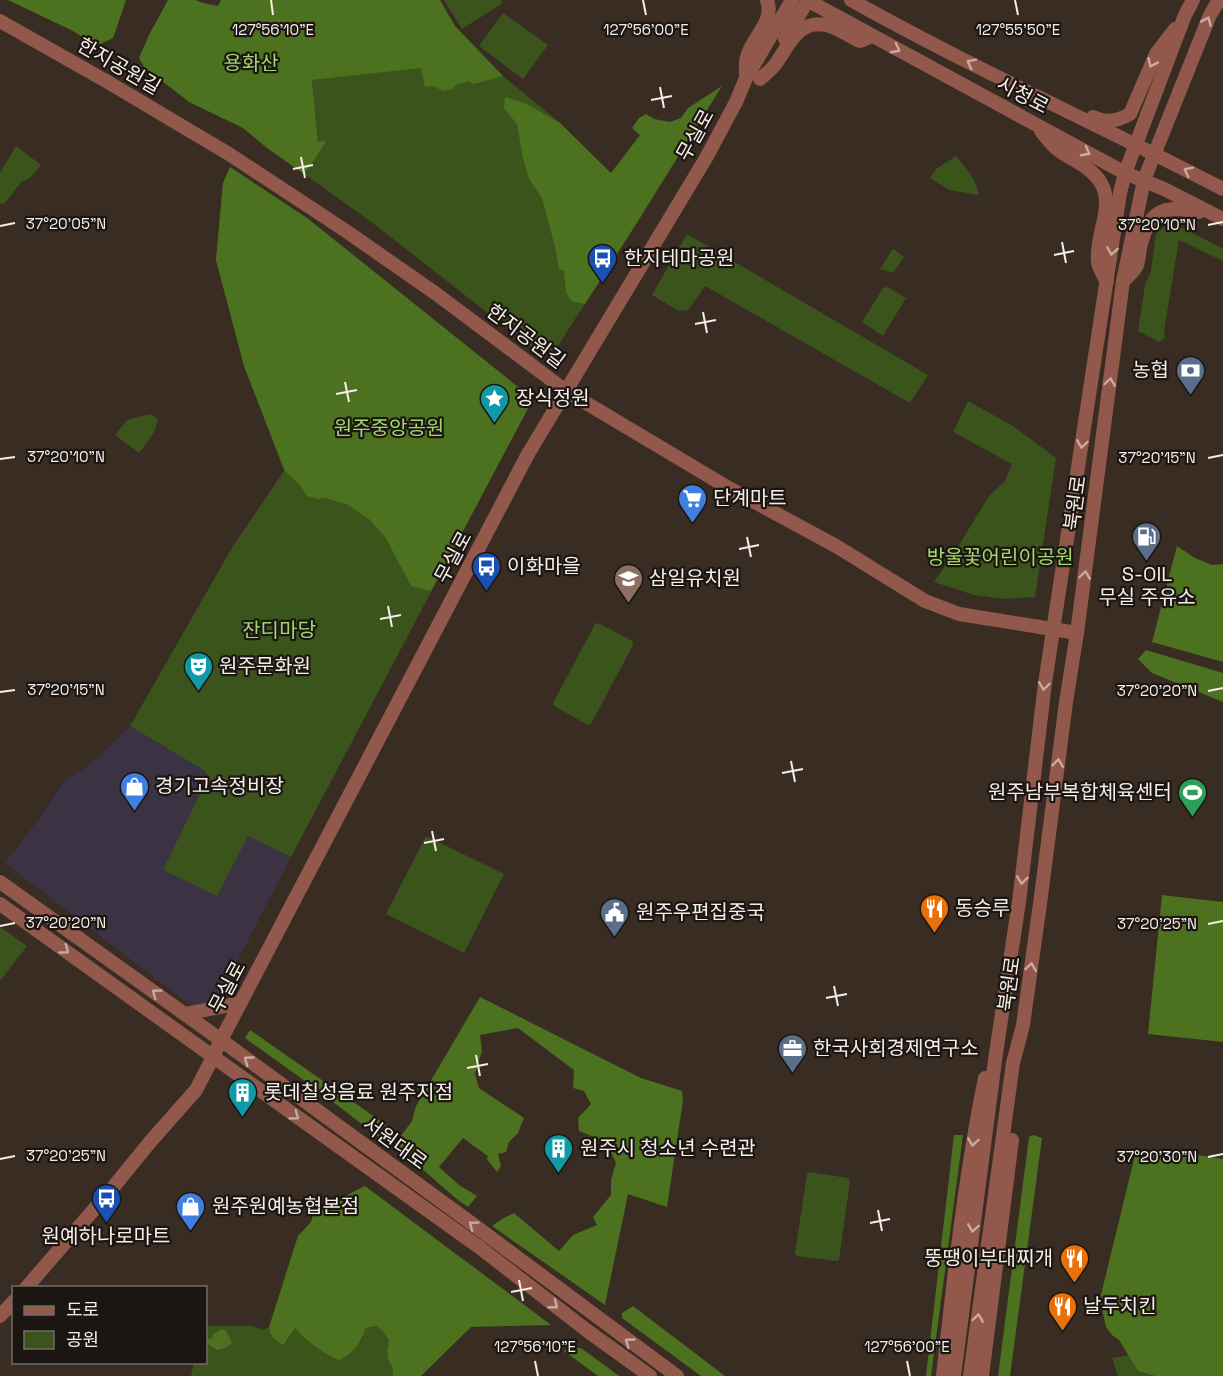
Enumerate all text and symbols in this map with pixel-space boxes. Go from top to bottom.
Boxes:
one-way arrow [1200,17,1212,28]
text: 127°56'10"E [232,20,314,39]
text: 127°56'00"E [603,20,689,39]
text: 127°55'50"E [976,20,1060,39]
street label: 한지공원길 [73,32,165,100]
one-way arrow [890,42,900,53]
park label: 용화산 [223,50,279,76]
one-way arrow [1148,57,1160,68]
one-way arrow [966,59,977,70]
street label: 시청로 [993,71,1053,119]
street label: 무실로 [670,105,720,165]
one-way arrow [1080,145,1090,156]
one-way arrow [1184,167,1195,179]
text: 37°20'05"N [26,214,106,233]
text: 37°20'10"N [1118,215,1196,234]
bus stop icon: 한지테마공원 [587,242,619,284]
place label: 한지테마공원 [624,245,734,271]
one-way arrow [1106,247,1118,256]
street label: 한지공원길 [481,298,571,374]
bank icon: 농협 [1174,354,1206,396]
place label: 농협 [1132,357,1169,383]
one-way arrow [1104,377,1116,387]
place icon: 장식정원 [479,382,511,424]
place label: 장식정원 [516,385,590,411]
park label: 원주중앙공원 [334,415,444,441]
one-way arrow [1076,439,1088,448]
text: 37°20'10"N [27,447,105,466]
text: 37°20'15"N [1118,448,1196,467]
street label: 북원로 [1058,474,1092,532]
supermarket icon: 단계마트 [676,482,708,524]
place label: 단계마트 [713,485,787,511]
fuel station icon: S-OIL 무실 주유소 [1131,520,1163,562]
street label: 무실로 [429,527,477,587]
park label: 방울꽃어린이공원 [926,544,1074,570]
bus stop icon: 이화마을 [470,550,502,592]
place label: 이화마을 [507,553,581,579]
place label: S-OIL 무실 주유소 [1098,561,1196,610]
school or university icon: 삼일유치원 [612,562,644,604]
place label: 삼일유치원 [649,565,741,591]
one-way arrow [1078,571,1090,580]
park label: 잔디마당 [242,617,316,643]
theatre icon: 원주문화원 [182,650,214,692]
place label: 원주문화원 [219,653,311,679]
text: 37°20'15"N [27,680,105,699]
text: 37°20'20"N [1117,681,1197,700]
one-way arrow [1039,682,1051,691]
one-way arrow [1051,758,1064,767]
shop icon: 경기고속정비장 [118,770,150,812]
place label: 경기고속정비장 [155,773,284,799]
sports icon: 원주남부복합체육센터 [1177,776,1209,818]
place label: 원주남부복합체육센터 [988,779,1172,805]
one-way arrow [1016,875,1029,884]
restaurant icon: 동승루 [918,892,950,934]
place label: 동승루 [955,895,1010,921]
public building icon: 원주우편집중국 [599,896,631,938]
place label: 원주우편집중국 [636,899,765,925]
text: 37°20'20"N [26,913,106,932]
text: 37°20'25"N [1117,914,1197,933]
one-way arrow [58,943,69,954]
street label: 북원로 [992,955,1026,1013]
street label: 무실로 [203,957,251,1017]
one-way arrow [1025,962,1037,971]
one-way arrow [152,990,163,1001]
office icon: 한국사회경제연구소 [776,1032,808,1074]
place label: 한국사회경제연구소 [813,1035,979,1061]
one-way arrow [244,1056,255,1067]
building icon: 롯데칠성음료 원주지점 [227,1076,259,1118]
place label: 롯데칠성음료 원주지점 [264,1079,453,1105]
one-way arrow [289,1109,300,1120]
street label: 서원대로 [358,1111,432,1175]
building icon: 원주시 청소년 수련관 [543,1132,575,1174]
place label: 원주시 청소년 수련관 [580,1135,756,1161]
one-way arrow [967,1137,979,1146]
text: 37°20'25"N [26,1146,106,1165]
text: 37°20'30"N [1117,1147,1197,1166]
bus stop icon: 원예하나로마트 [90,1182,122,1224]
shop icon: 원주원예농협본점 [175,1190,207,1232]
place label: 원주원예농협본점 [212,1193,359,1219]
one-way arrow [469,1221,480,1232]
place label: 원예하나로마트 [42,1223,170,1249]
one-way arrow [968,1223,980,1232]
restaurant icon: 뚱땡이부대찌개 [1058,1242,1090,1284]
place label: 뚱땡이부대찌개 [924,1245,1053,1271]
legend [12,1286,207,1364]
restaurant icon: 날두치킨 [1046,1290,1078,1332]
place label: 날두치킨 [1083,1293,1157,1319]
text: 도로 [66,1298,99,1321]
one-way arrow [548,1298,559,1309]
one-way arrow [972,1313,984,1323]
text: 공원 [66,1328,99,1351]
text: 127°56'10"E [494,1337,576,1356]
text: 127°56'00"E [864,1337,950,1356]
one-way arrow [625,1338,636,1349]

